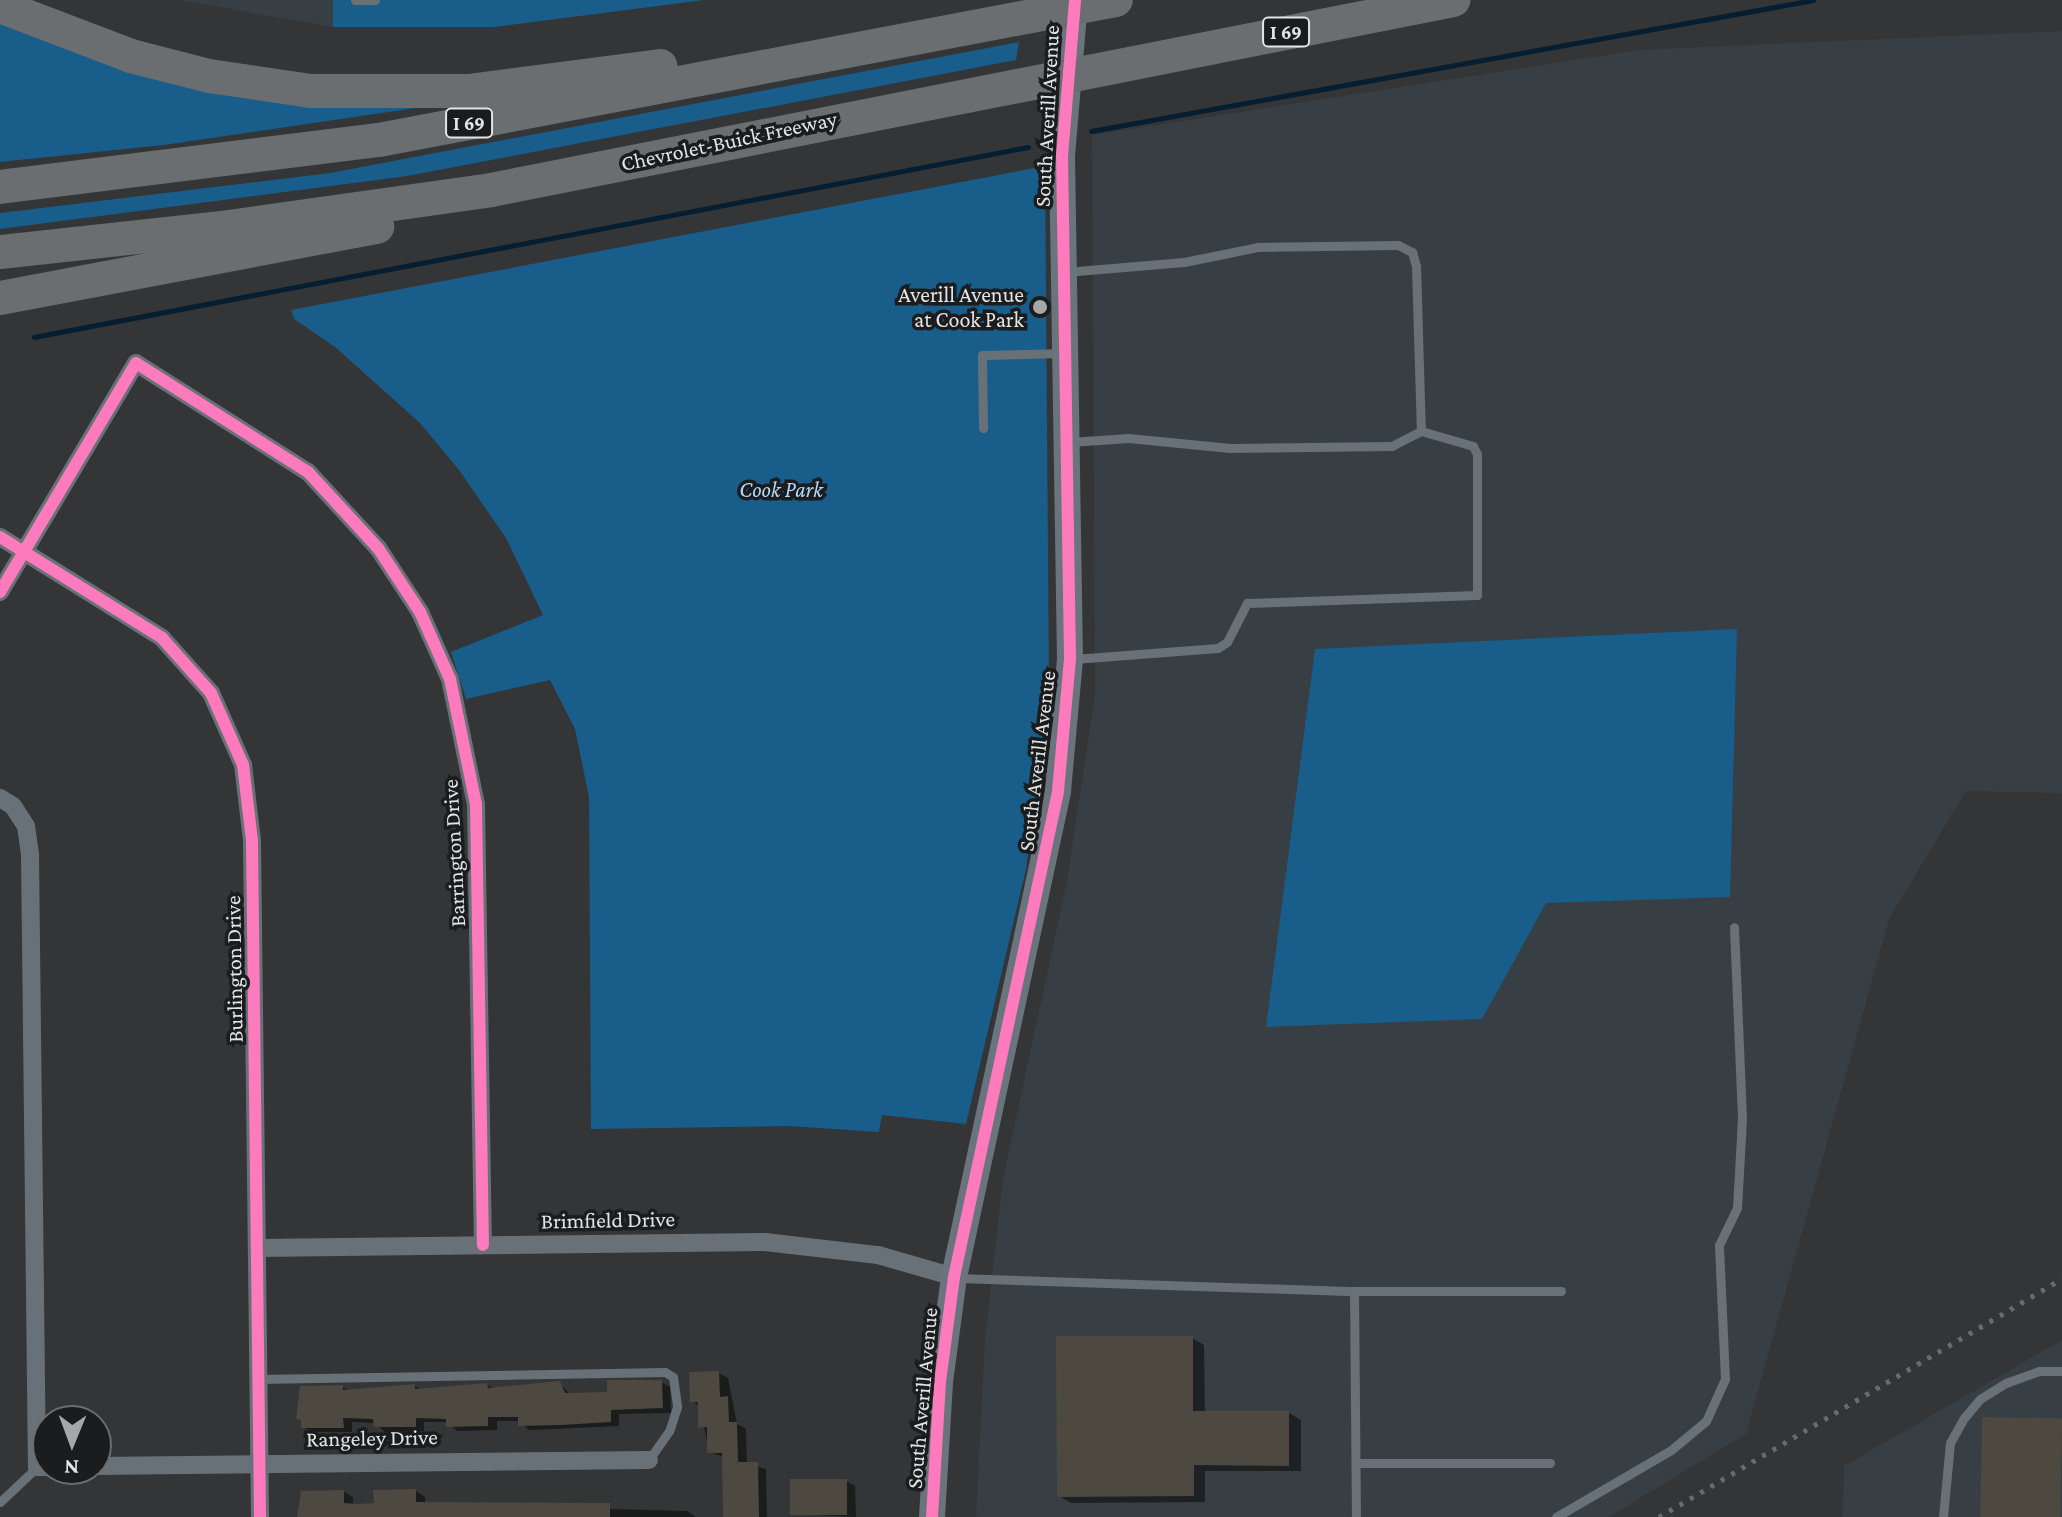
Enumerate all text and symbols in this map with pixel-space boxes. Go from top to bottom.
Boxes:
road number: I 69 [1262,16,1310,48]
street label: South Averill Avenue [1029,25,1065,207]
street label: Chevrolet-Buick Freeway [619,105,839,177]
road number: I 69 [445,107,493,139]
place label: Averill Avenue at Cook Park [898,281,1024,332]
marker: Averill Avenue at Cook Park [1031,298,1049,316]
park label: Cook Park [739,477,823,503]
street label: South Averill Avenue [1013,669,1061,853]
street label: Barrington Drive [437,778,471,928]
street label: Burlington Drive [220,895,248,1043]
street label: Brimfield Drive [541,1206,675,1234]
street label: South Averill Avenue [901,1306,943,1490]
north arrow [32,1405,112,1485]
street label: Rangeley Drive [306,1424,438,1452]
text: N [64,1455,79,1480]

